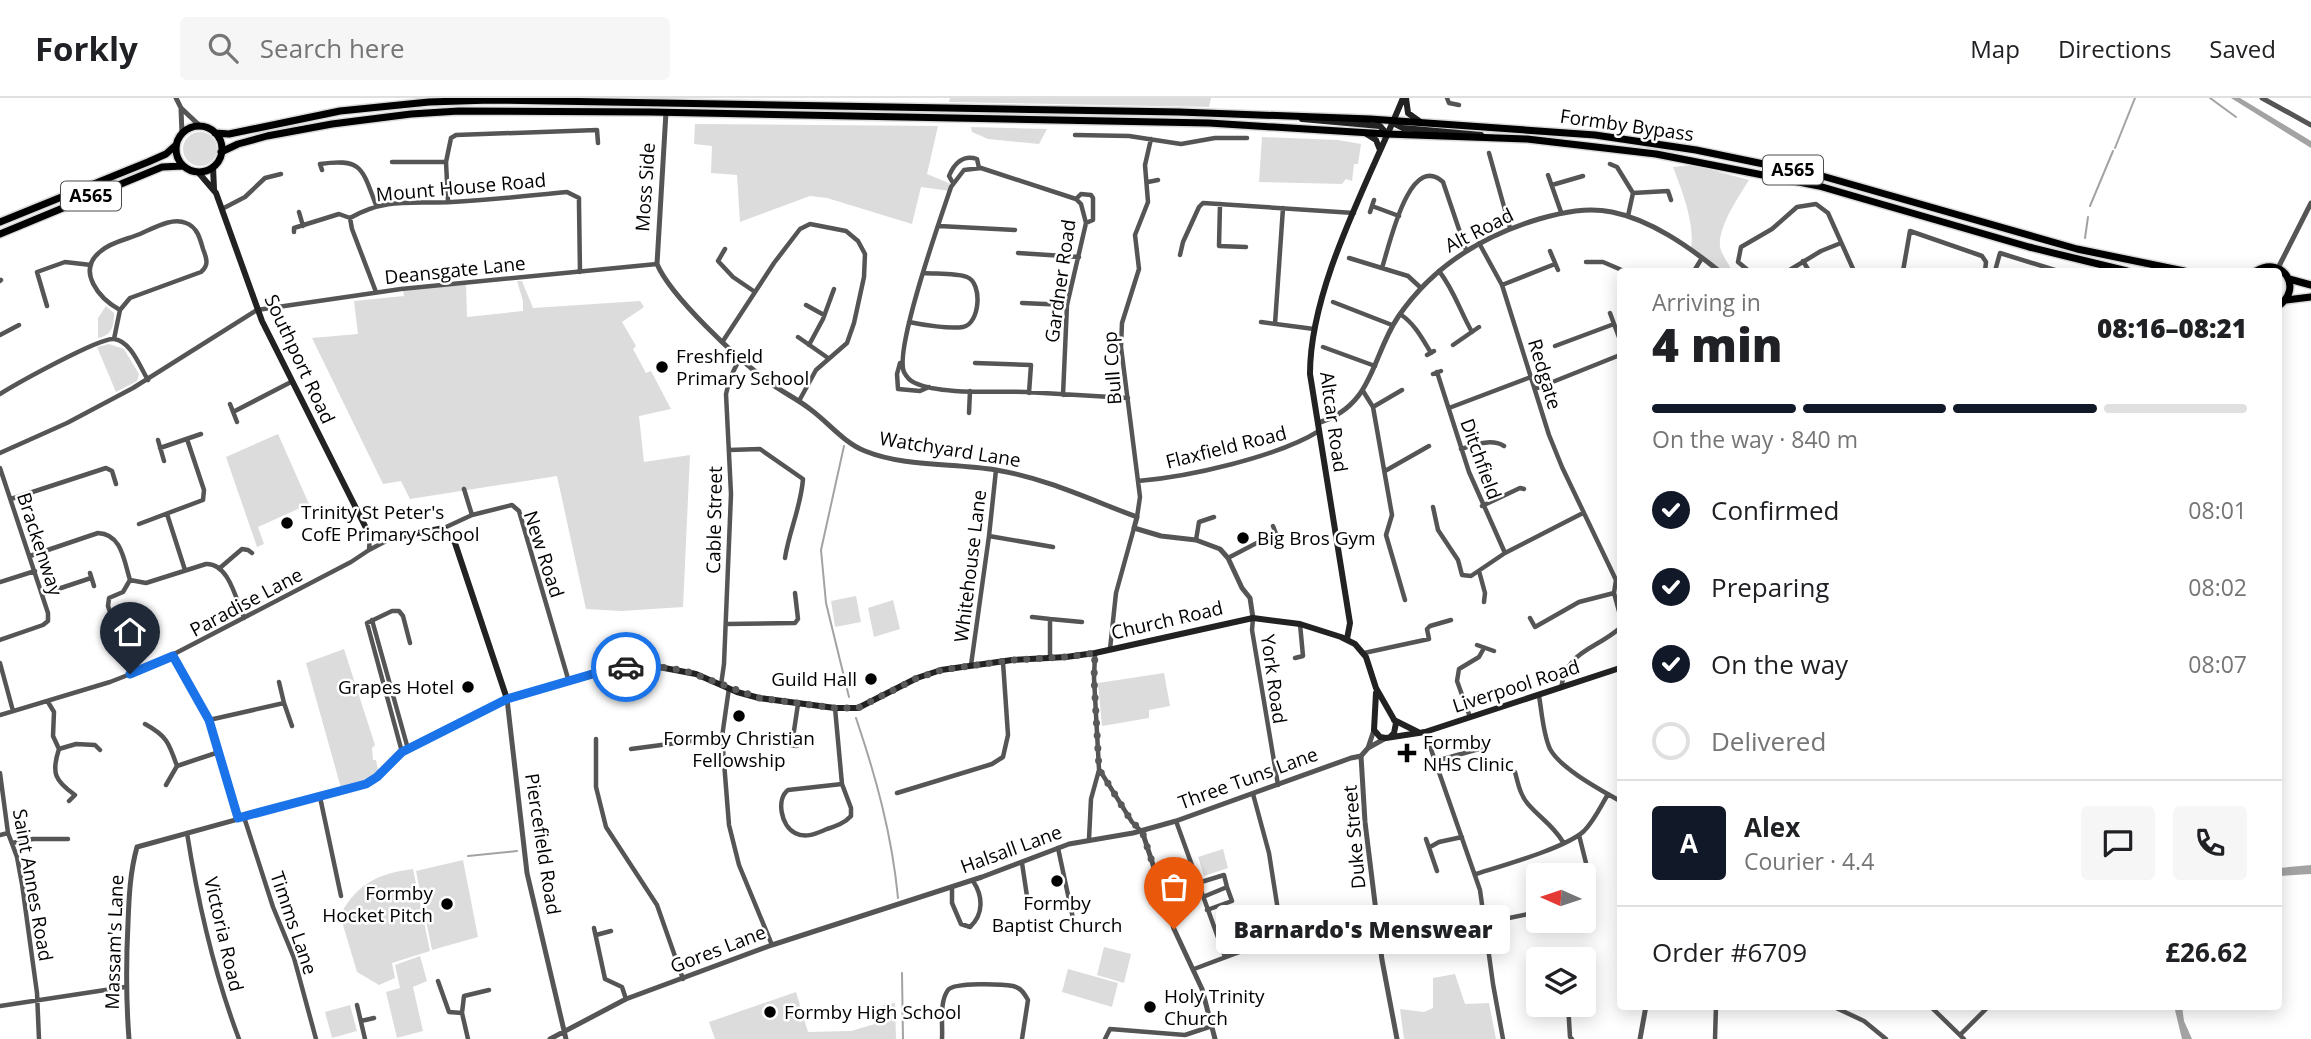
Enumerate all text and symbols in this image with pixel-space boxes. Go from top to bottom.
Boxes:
search box [180,17,670,80]
text: Forkly [35,26,138,71]
icon: search [204,29,242,67]
text: Search here [260,30,405,66]
text: Map [1970,32,2020,65]
text: Directions [2058,32,2171,65]
text: Saved [2209,32,2276,65]
street label: Formby Bypass [1558,103,1696,147]
street label: Moss Side [629,142,661,232]
road number: A565 [1763,156,1823,184]
street label: Mount House Road [375,167,547,207]
road number: A565 [61,182,121,211]
street label: Alt Road [1440,202,1518,258]
street label: Gardner Road [1038,218,1082,344]
street label: Deansgate Lane [383,250,527,290]
text: Arriving in [1652,286,1761,318]
street label: Southport Road [259,290,341,428]
text: 08:16–08:21 [2097,310,2247,346]
text: 4 min [1652,313,1783,375]
street label: Bull Cop [1096,330,1128,406]
street label: Redgate [1522,336,1568,412]
place label: Freshfield Primary School [676,343,809,391]
marker: Freshfield Primary School [654,359,670,375]
street label: Altcar Road [1314,370,1354,474]
street label: Ditchfield [1454,415,1508,503]
street label: Flaxfield Road [1163,419,1289,475]
text: On the way · 840 m [1652,423,1858,455]
street label: Watchyard Lane [877,425,1023,473]
street label: Cable Street [700,466,728,574]
street label: Whitehouse Lane [948,488,992,644]
street label: Brackenway [11,489,69,599]
icon: check [1652,491,1690,529]
text: Confirmed [1711,492,1839,528]
text: 08:01 [2188,494,2247,526]
place label: Trinity St Peter's CofE Primary School [301,499,479,547]
street label: New Road [518,507,570,601]
marker: Trinity St Peter's CofE Primary School [279,515,295,531]
place label: Big Bros Gym [1257,525,1376,551]
marker: Big Bros Gym [1235,530,1251,546]
street label: Paradise Lane [185,561,307,643]
icon: check [1652,568,1690,606]
text: Preparing [1711,569,1829,605]
text: 08:02 [2188,571,2247,603]
street label: Church Road [1108,595,1226,645]
pin [100,602,160,674]
icon: home [111,613,149,651]
courier [591,632,661,702]
street label: York Road [1255,633,1293,725]
icon: check [1652,645,1690,683]
text: On the way [1711,646,1848,682]
icon: car [607,648,645,686]
text: 08:07 [2188,648,2247,680]
street label: Liverpool Road [1449,653,1583,719]
place label: Guild Hall [771,666,857,692]
marker: Guild Hall [863,671,879,687]
place label: Grapes Hotel [338,674,454,700]
marker: Grapes Hotel [460,679,476,695]
marker: Formby Christian Fellowship [731,708,747,724]
text: Delivered [1711,723,1826,759]
place label: Formby Christian Fellowship [663,725,815,773]
place label: Formby NHS Clinic [1423,729,1514,777]
street label: Three Tuns Lane [1175,741,1321,815]
marker: Formby NHS Clinic [1397,743,1417,763]
street label: Piercefield Road [519,771,567,917]
street label: Duke Street [1336,784,1371,890]
button: chat [2081,806,2155,880]
button: phone [2173,806,2247,880]
street label: Saint Annes Road [7,807,59,963]
text: Alex [1744,809,1800,845]
street label: Halsall Lane [957,819,1065,879]
text: A [1680,825,1698,861]
text: Courier · 4.4 [1744,845,1874,877]
pin [1144,857,1204,929]
north arrow [1526,863,1596,933]
map controls [1526,863,1596,1017]
street label: Timms Lane [264,868,324,978]
icon: bag [1155,868,1193,906]
marker: Formby Baptist Church [1049,873,1065,889]
street label: Massam's Lane [99,874,129,1010]
street label: Victoria Road [198,874,250,994]
place label: Formby Hocket Pitch [322,880,433,928]
place label: Formby Baptist Church [992,890,1122,938]
marker: Formby Hocket Pitch [439,896,455,912]
callout: Barnardo's Menswear [1216,904,1510,954]
text: Barnardo's Menswear [1233,913,1493,945]
street label: Gores Lane [666,919,770,979]
text: Order #6709 [1652,934,1807,970]
text: £26.62 [2165,934,2247,970]
button: layers [1526,947,1596,1017]
place label: Holy Trinity Church [1164,983,1265,1031]
place label: Formby High School [784,999,961,1025]
marker: Holy Trinity Church [1142,999,1158,1015]
marker: Formby High School [762,1004,778,1020]

